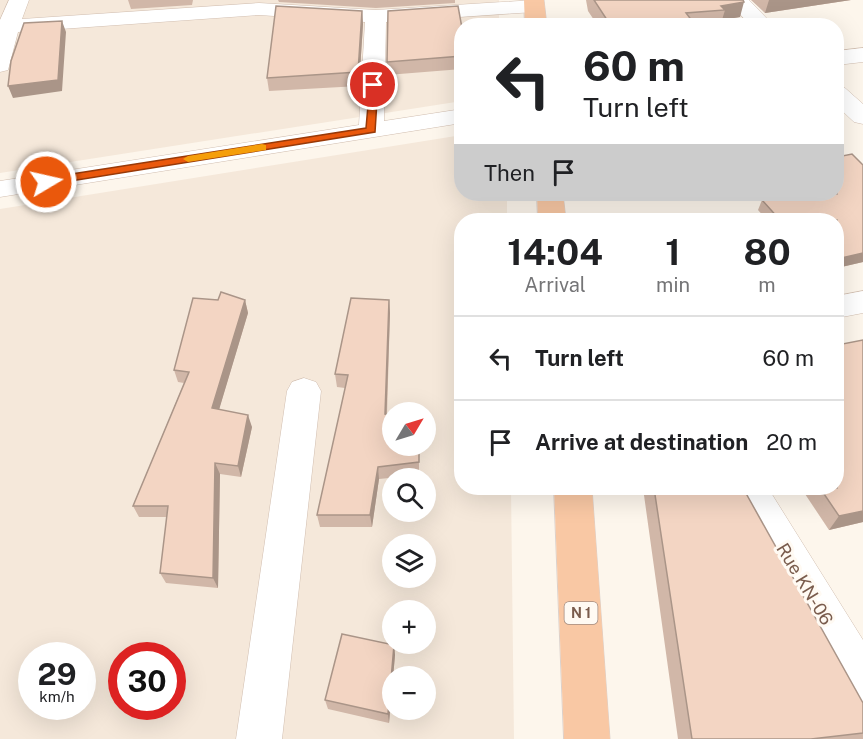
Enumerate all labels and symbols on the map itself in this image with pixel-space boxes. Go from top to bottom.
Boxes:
pin [347,59,398,110]
position arrow [14,150,78,214]
north arrow [382,402,436,456]
street label: Rue KN-06 [772,539,838,629]
road number: N 1 [564,602,598,624]
speed limit sign: 30 [108,642,186,720]

